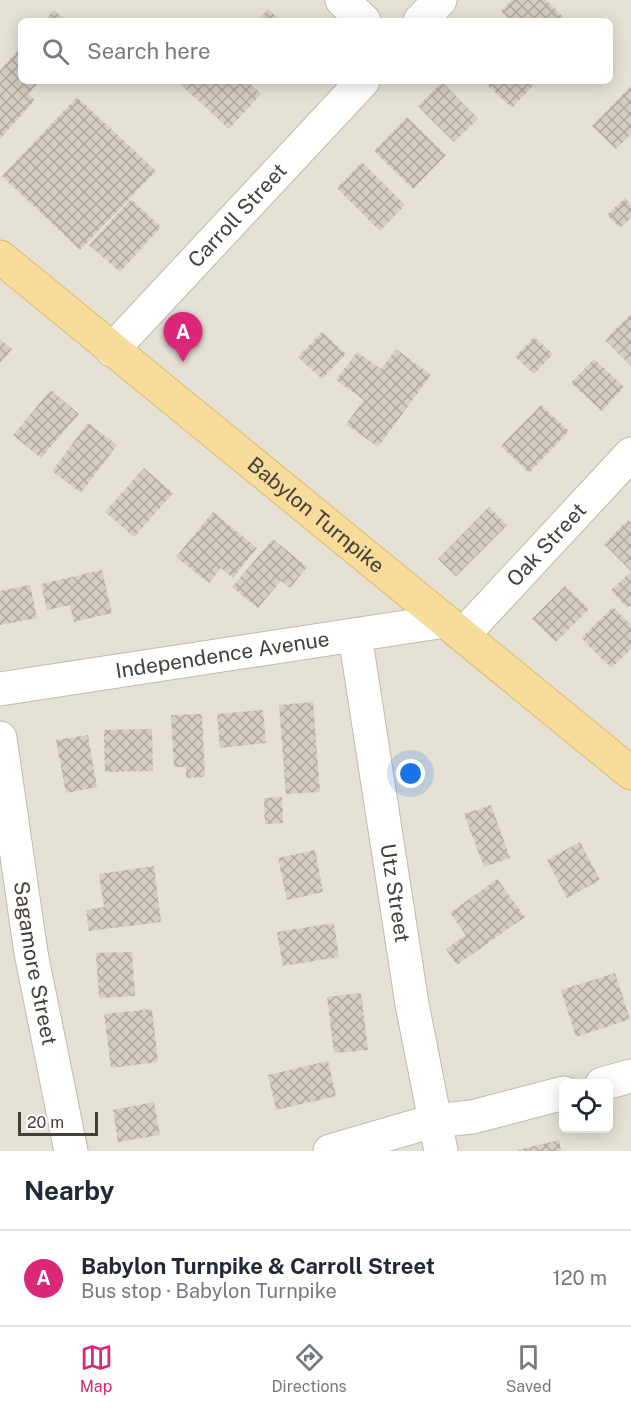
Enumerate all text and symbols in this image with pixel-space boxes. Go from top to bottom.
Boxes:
search box [18,18,613,84]
icon: search [39,35,72,68]
text: Search here [87,38,211,64]
street label: Carroll Street [183,158,292,272]
pin: A [164,312,202,362]
street label: Babylon Turnpike [243,452,390,578]
street label: Oak Street [501,497,591,592]
street label: Independence Avenue [114,626,331,683]
your location [396,759,425,788]
street label: Utz Street [375,842,415,944]
street label: Sagamore Street [9,879,62,1047]
map controls [559,1079,613,1133]
button: locate [559,1079,613,1133]
scale bar [18,1109,98,1136]
text: 20 m [27,1113,64,1132]
text: Nearby [24,1175,114,1206]
text: Babylon Turnpike & Carroll Street [81,1253,435,1279]
text: A [36,1266,51,1290]
text: 120 m [553,1266,607,1290]
text: Bus stop · Babylon Turnpike [81,1279,337,1303]
tab: Map [80,1341,113,1396]
tab: Directions [272,1341,347,1396]
tab: Saved [506,1341,551,1396]

